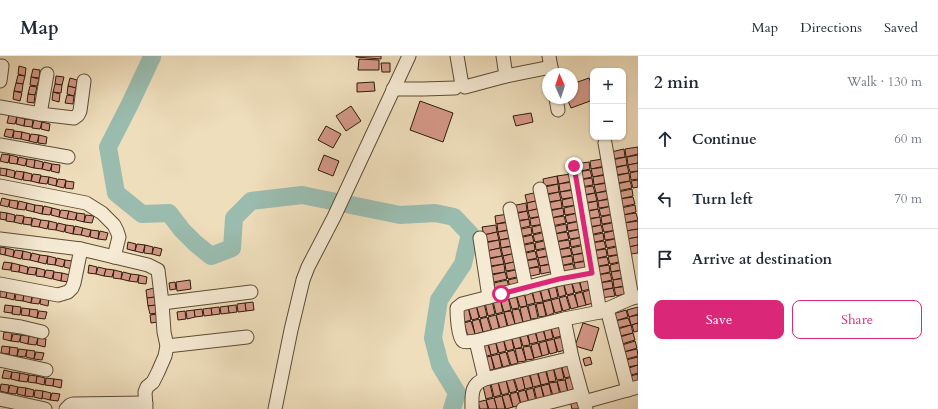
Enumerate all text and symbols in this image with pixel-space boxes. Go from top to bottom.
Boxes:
text: Map [20,15,59,41]
text: Map [752,18,778,37]
text: Directions [800,18,862,37]
text: Saved [884,18,918,37]
north arrow [542,68,578,104]
map controls [590,68,626,140]
button: + [590,68,626,104]
text: 2 min [654,71,699,94]
text: Walk · 130 m [847,73,922,91]
button: − [590,104,626,140]
icon: ahead [654,128,676,150]
text: Continue [692,129,757,149]
text: 60 m [894,130,922,148]
route end [565,157,583,175]
icon: left [654,188,676,210]
text: Turn left [692,189,753,209]
text: 70 m [894,190,922,208]
icon: arrive [654,248,676,270]
text: Arrive at destination [692,249,832,269]
route start [492,285,510,303]
button: Save [654,300,784,339]
button: Share [792,300,922,339]

